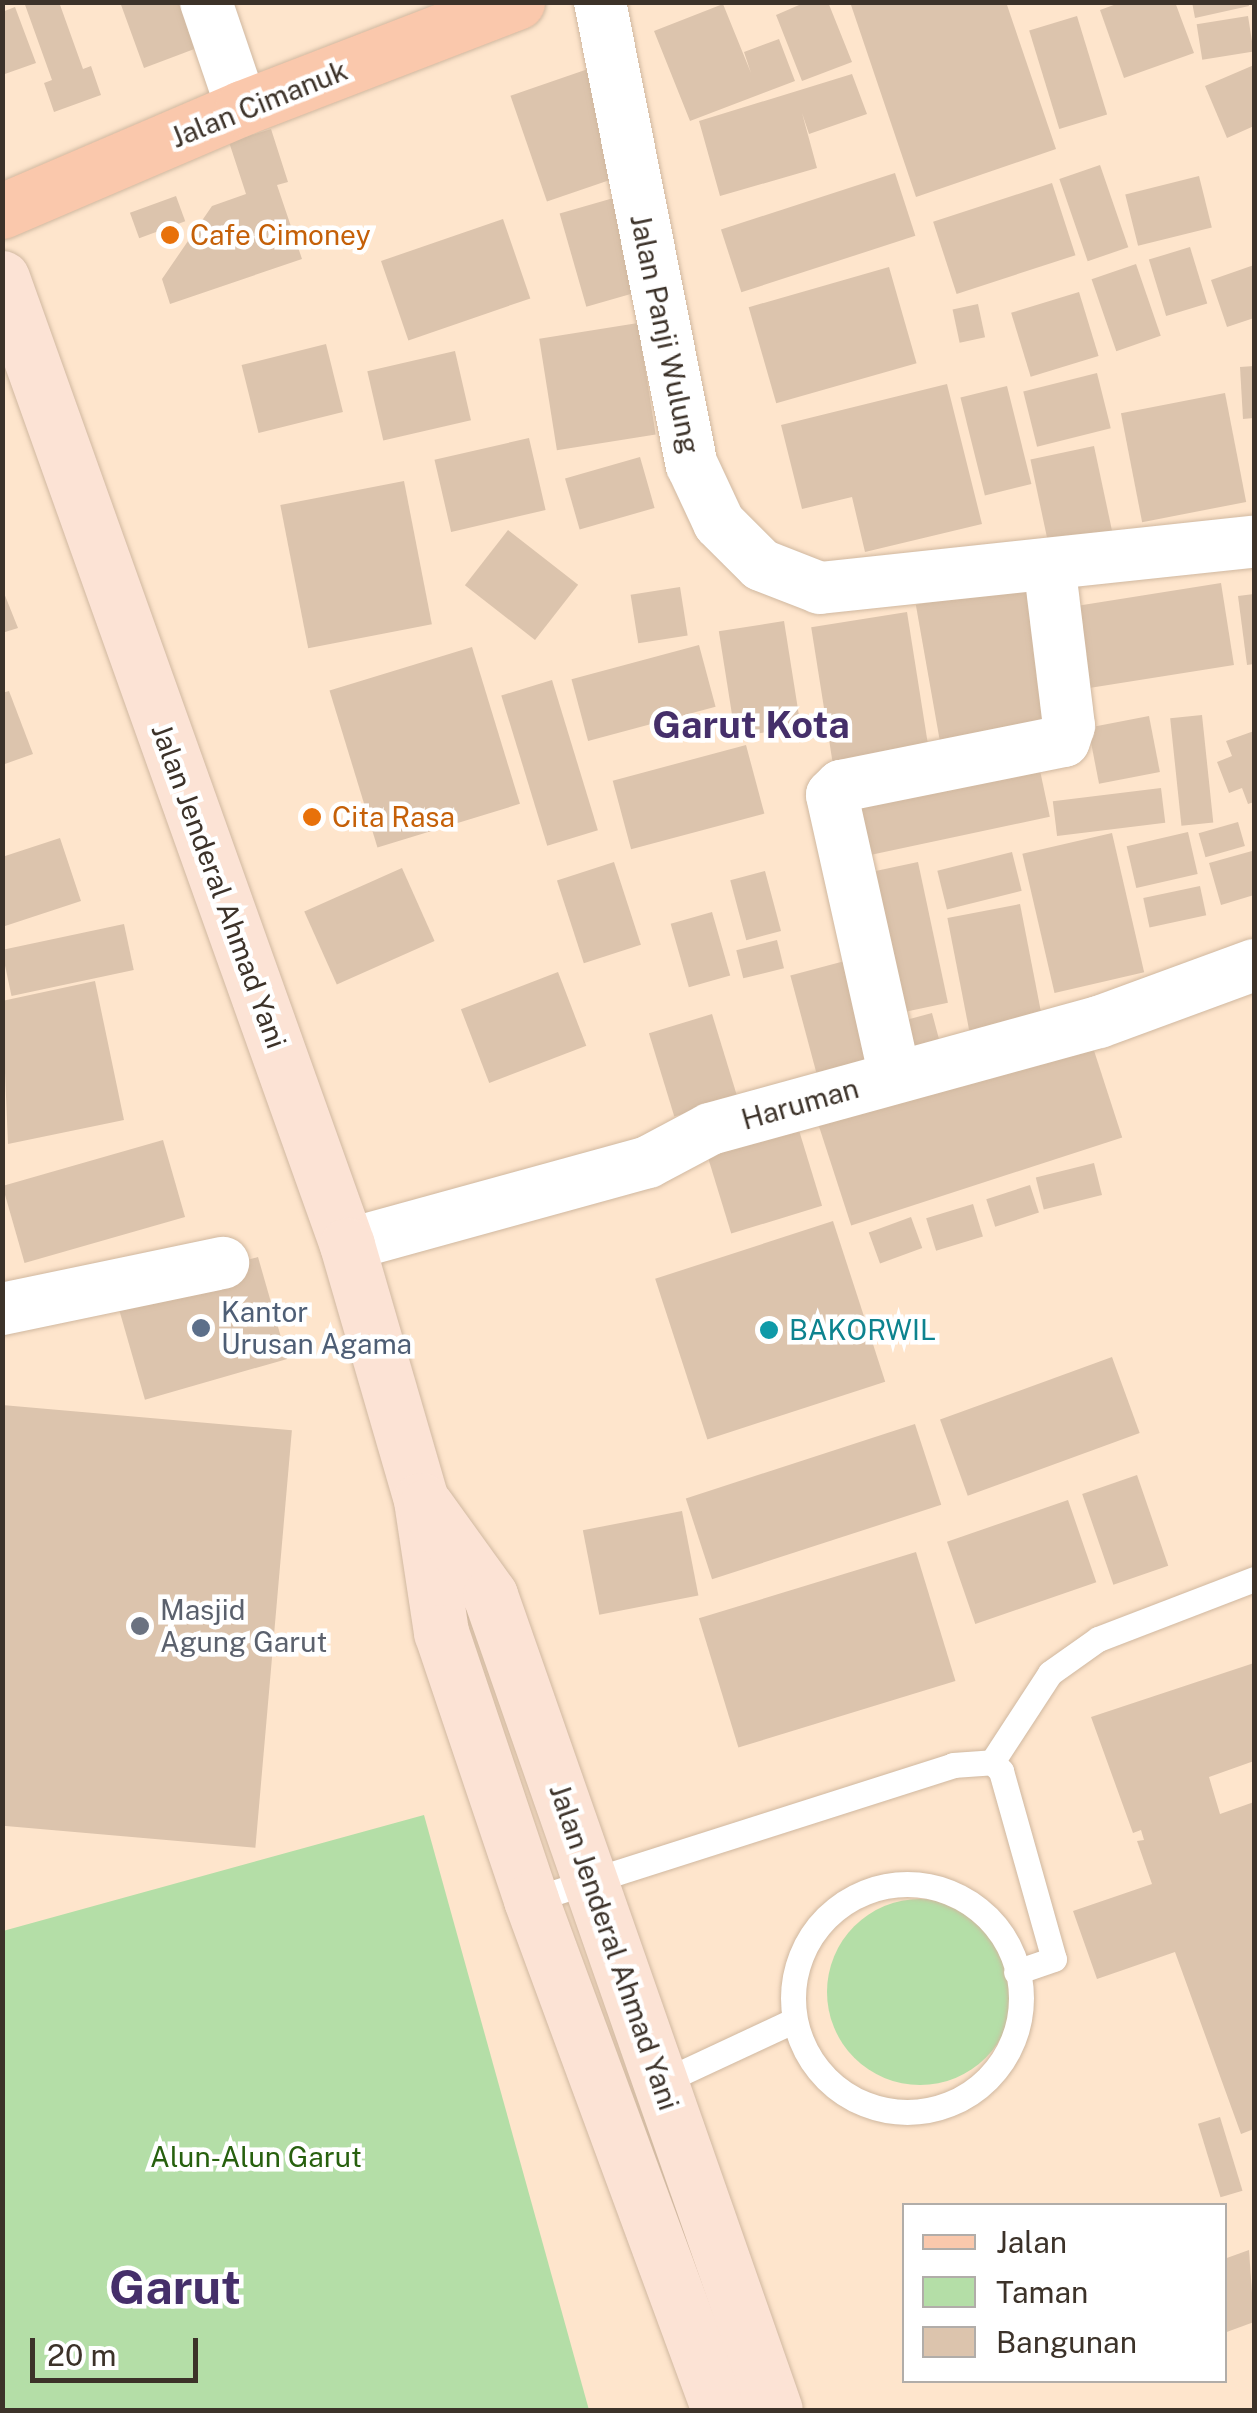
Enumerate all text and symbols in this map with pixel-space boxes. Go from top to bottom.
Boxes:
street label: Jalan Cimanuk [166,53,352,155]
street label: Jalan Panji Wulung [623,211,707,457]
place label: Cafe Cimoney [190,218,371,252]
marker: Cafe Cimoney [159,224,181,246]
district label: Garut Kota [652,702,850,748]
street label: Jalan Jenderal Ahmad Yani [145,719,293,1053]
place label: Cita Rasa [332,800,455,834]
marker: Cita Rasa [301,806,323,828]
street label: Haruman [738,1071,862,1137]
place label: Kantor Urusan Agama [221,1295,412,1361]
place label: BAKORWIL [789,1313,936,1347]
marker: Kantor Urusan Agama [190,1317,212,1339]
marker: BAKORWIL [758,1319,780,1341]
place label: Masjid Agung Garut [160,1593,327,1659]
marker: Masjid Agung Garut [129,1615,151,1637]
street label: Jalan Jenderal Ahmad Yani [542,1779,686,2115]
park label: Alun-Alun Garut [150,2140,362,2174]
legend [902,2203,1227,2383]
text: Jalan [996,2224,1067,2260]
district label: Garut [109,2258,241,2316]
text: Taman [996,2274,1088,2310]
scale bar [35,2318,202,2380]
text: Bangunan [996,2324,1137,2360]
text: 20 m [47,2337,116,2373]

